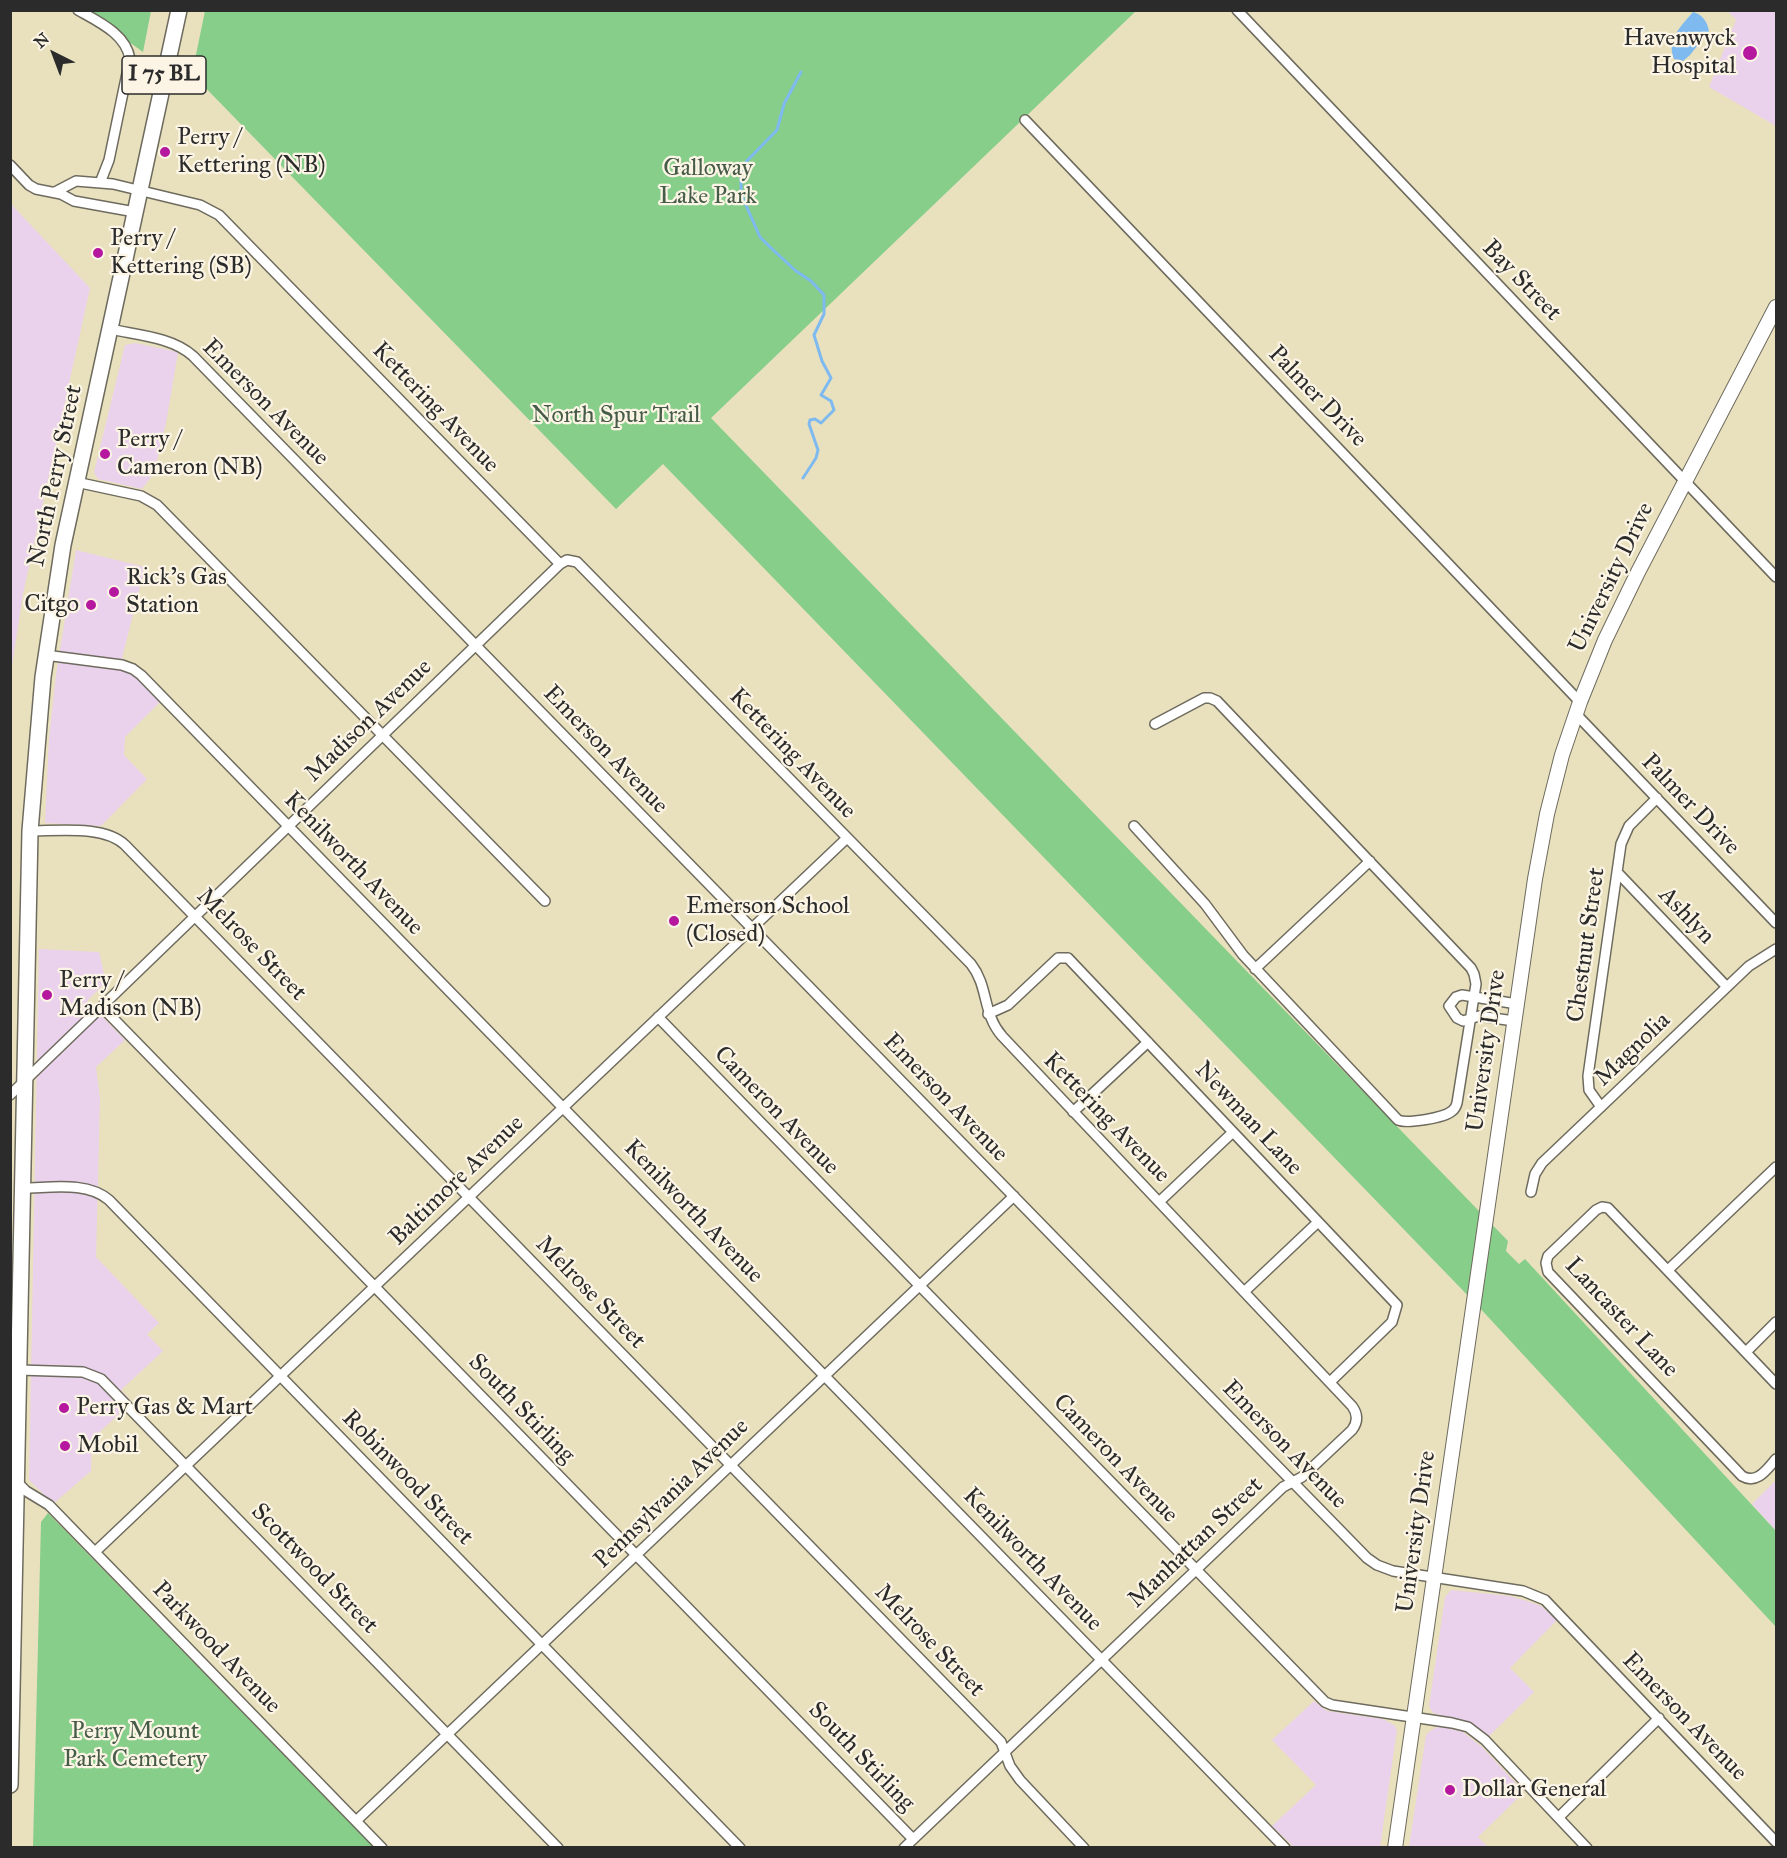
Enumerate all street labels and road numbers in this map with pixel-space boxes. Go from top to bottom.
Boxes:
road number: I 75 BL [122,56,206,94]
street label: Bay Street [1475,234,1567,328]
street label: Emerson Avenue [196,334,334,472]
street label: Kettering Avenue [365,337,505,479]
street label: Palmer Drive [1262,340,1372,454]
street label: North Perry Street [23,382,89,570]
street label: University Drive [1563,498,1661,658]
street label: Madison Avenue [300,653,438,789]
street label: Emerson Avenue [536,680,674,820]
street label: Kettering Avenue [722,683,862,825]
street label: Palmer Drive [1635,748,1745,862]
street label: Kenilworth Avenue [277,786,429,942]
street label: Chestnut Street [1562,866,1612,1024]
street label: Ashlyn [1652,881,1720,951]
street label: Melrose Street [190,883,312,1007]
street label: University Drive [1461,968,1513,1134]
street label: Magnolia [1589,1007,1677,1093]
street label: Emerson Avenue [876,1028,1014,1168]
street label: Cameron Avenue [707,1041,845,1181]
street label: Kettering Avenue [1036,1047,1176,1189]
street label: Newman Lane [1188,1056,1308,1182]
street label: Baltimore Avenue [384,1110,530,1252]
street label: Kenilworth Avenue [617,1134,769,1290]
street label: Melrose Street [529,1231,651,1355]
street label: Lancaster Lane [1558,1252,1684,1384]
street label: South Stirling [462,1348,580,1470]
street label: Emerson Avenue [1215,1375,1353,1515]
street label: Cameron Avenue [1046,1389,1184,1529]
street label: Robinwood Street [335,1404,479,1552]
street label: Pennsylvania Avenue [589,1413,755,1575]
street label: University Drive [1391,1449,1443,1615]
street label: Manhattan Street [1123,1471,1269,1615]
street label: Kenilworth Avenue [956,1482,1108,1638]
street label: Scottwood Street [245,1498,383,1640]
street label: Parkwood Avenue [146,1576,286,1720]
street label: Melrose Street [868,1579,990,1703]
street label: Emerson Avenue [1615,1647,1753,1787]
street label: South Stirling [802,1696,920,1818]

